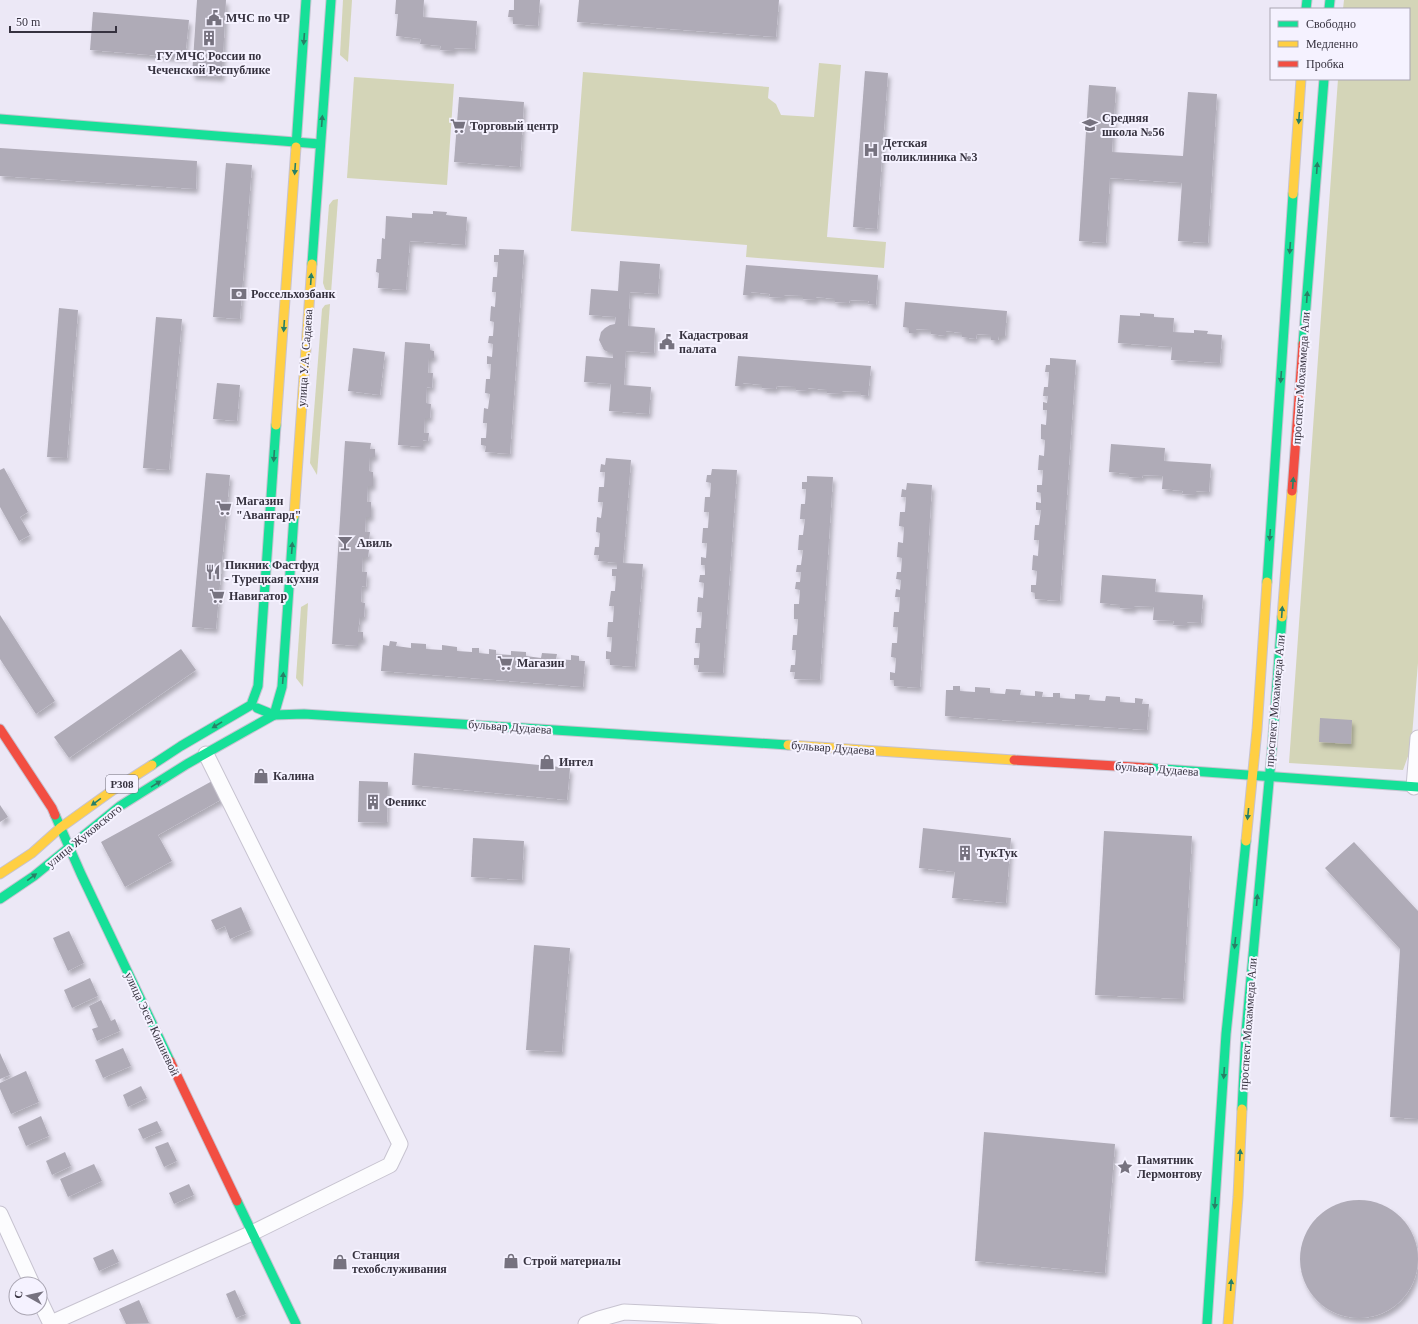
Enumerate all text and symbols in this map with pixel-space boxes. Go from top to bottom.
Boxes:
scale bar [10,8,116,34]
legend [1270,8,1410,80]
public building icon: МЧС по ЧР [205,9,223,27]
place label: МЧС по ЧР [226,11,290,25]
text: 50 m [16,15,41,29]
text: Свободно [1306,17,1356,31]
building icon: ГУ МЧС России по Чеченской Республике [200,29,218,47]
one-way arrow [300,33,307,45]
text: Медленно [1306,37,1358,51]
place label: ГУ МЧС России по Чеченской Республике [148,49,271,77]
text: Пробка [1306,57,1344,71]
place label: Средняя школа №56 [1102,111,1165,139]
one-way arrow [1295,112,1302,124]
one-way arrow [319,115,326,127]
school or university icon: Средняя школа №56 [1081,116,1099,134]
supermarket icon: Торговый центр [449,117,467,135]
place label: Торговый центр [470,119,559,133]
place label: Детская поликлиника №3 [883,136,978,164]
hospital icon: Детская поликлиника №3 [862,141,880,159]
one-way arrow [1314,162,1321,174]
one-way arrow [291,163,298,175]
one-way arrow [1286,242,1293,254]
one-way arrow [308,273,315,285]
bank icon: Россельхозбанк [230,285,248,303]
place label: Россельхозбанк [251,287,336,301]
one-way arrow [1304,291,1311,303]
street label: улица У.А. Садаева [295,308,315,407]
street label: проспект Мохаммеда Али [1289,311,1313,445]
one-way arrow [280,320,287,332]
place label: Кадастровая палата [679,328,749,356]
public building icon: Кадастровая палата [658,333,676,351]
one-way arrow [1277,371,1284,383]
one-way arrow [271,450,278,462]
one-way arrow [1289,477,1296,489]
place label: Магазин "Авангард" [236,494,301,522]
supermarket icon: Магазин "Авангард" [215,499,233,517]
one-way arrow [1267,529,1273,542]
bar icon: Авиль [336,534,354,552]
place label: Авиль [357,536,393,550]
one-way arrow [289,542,296,554]
place label: Пикник Фастфуд - Турецкая кухня [225,558,319,586]
restaurant icon: Пикник Фастфуд - Турецкая кухня [204,563,222,581]
supermarket icon: Навигатор [208,587,226,605]
place label: Навигатор [229,589,288,603]
one-way arrow [1279,606,1286,618]
street label: проспект Мохаммеда Али [1262,634,1288,768]
supermarket icon: Магазин [496,654,514,672]
place label: Магазин [517,656,565,670]
one-way arrow [279,672,286,684]
street label: бульвар Дудаева [468,717,553,737]
one-way arrow [211,721,223,728]
street label: бульвар Дудаева [791,738,876,758]
shop icon: Интел [538,753,556,771]
place label: Интел [559,755,593,769]
street label: бульвар Дудаева [1115,759,1200,779]
shop icon: Калина [252,767,270,785]
place label: Калина [273,769,314,783]
road number: P308 [106,775,138,793]
one-way arrow [150,780,162,787]
building icon: Феникс [364,793,382,811]
place label: Феникс [385,795,427,809]
one-way arrow [91,798,101,806]
street label: улица Жуковского [44,801,124,871]
one-way arrow [1245,808,1252,820]
building icon: ТукТук [956,844,974,862]
place label: ТукТук [977,846,1018,860]
one-way arrow [27,873,37,881]
one-way arrow [1254,894,1261,906]
one-way arrow [1232,937,1239,949]
street label: проспект Мохаммеда Али [1236,957,1260,1091]
street label: улица Эсет Кишиевой [122,970,182,1079]
one-way arrow [1220,1067,1227,1079]
one-way arrow [1236,1149,1243,1161]
place label: Памятник Лермонтову [1137,1153,1202,1181]
place icon: Памятник Лермонтову [1116,1158,1134,1176]
one-way arrow [1212,1197,1219,1209]
place label: Станция техобслуживания [352,1248,447,1276]
shop icon: Строй материалы [502,1252,520,1270]
shop icon: Станция техобслуживания [331,1253,349,1271]
place label: Строй материалы [523,1254,622,1268]
north arrow [8,1276,48,1316]
one-way arrow [1228,1279,1235,1291]
text: С [12,1290,25,1299]

